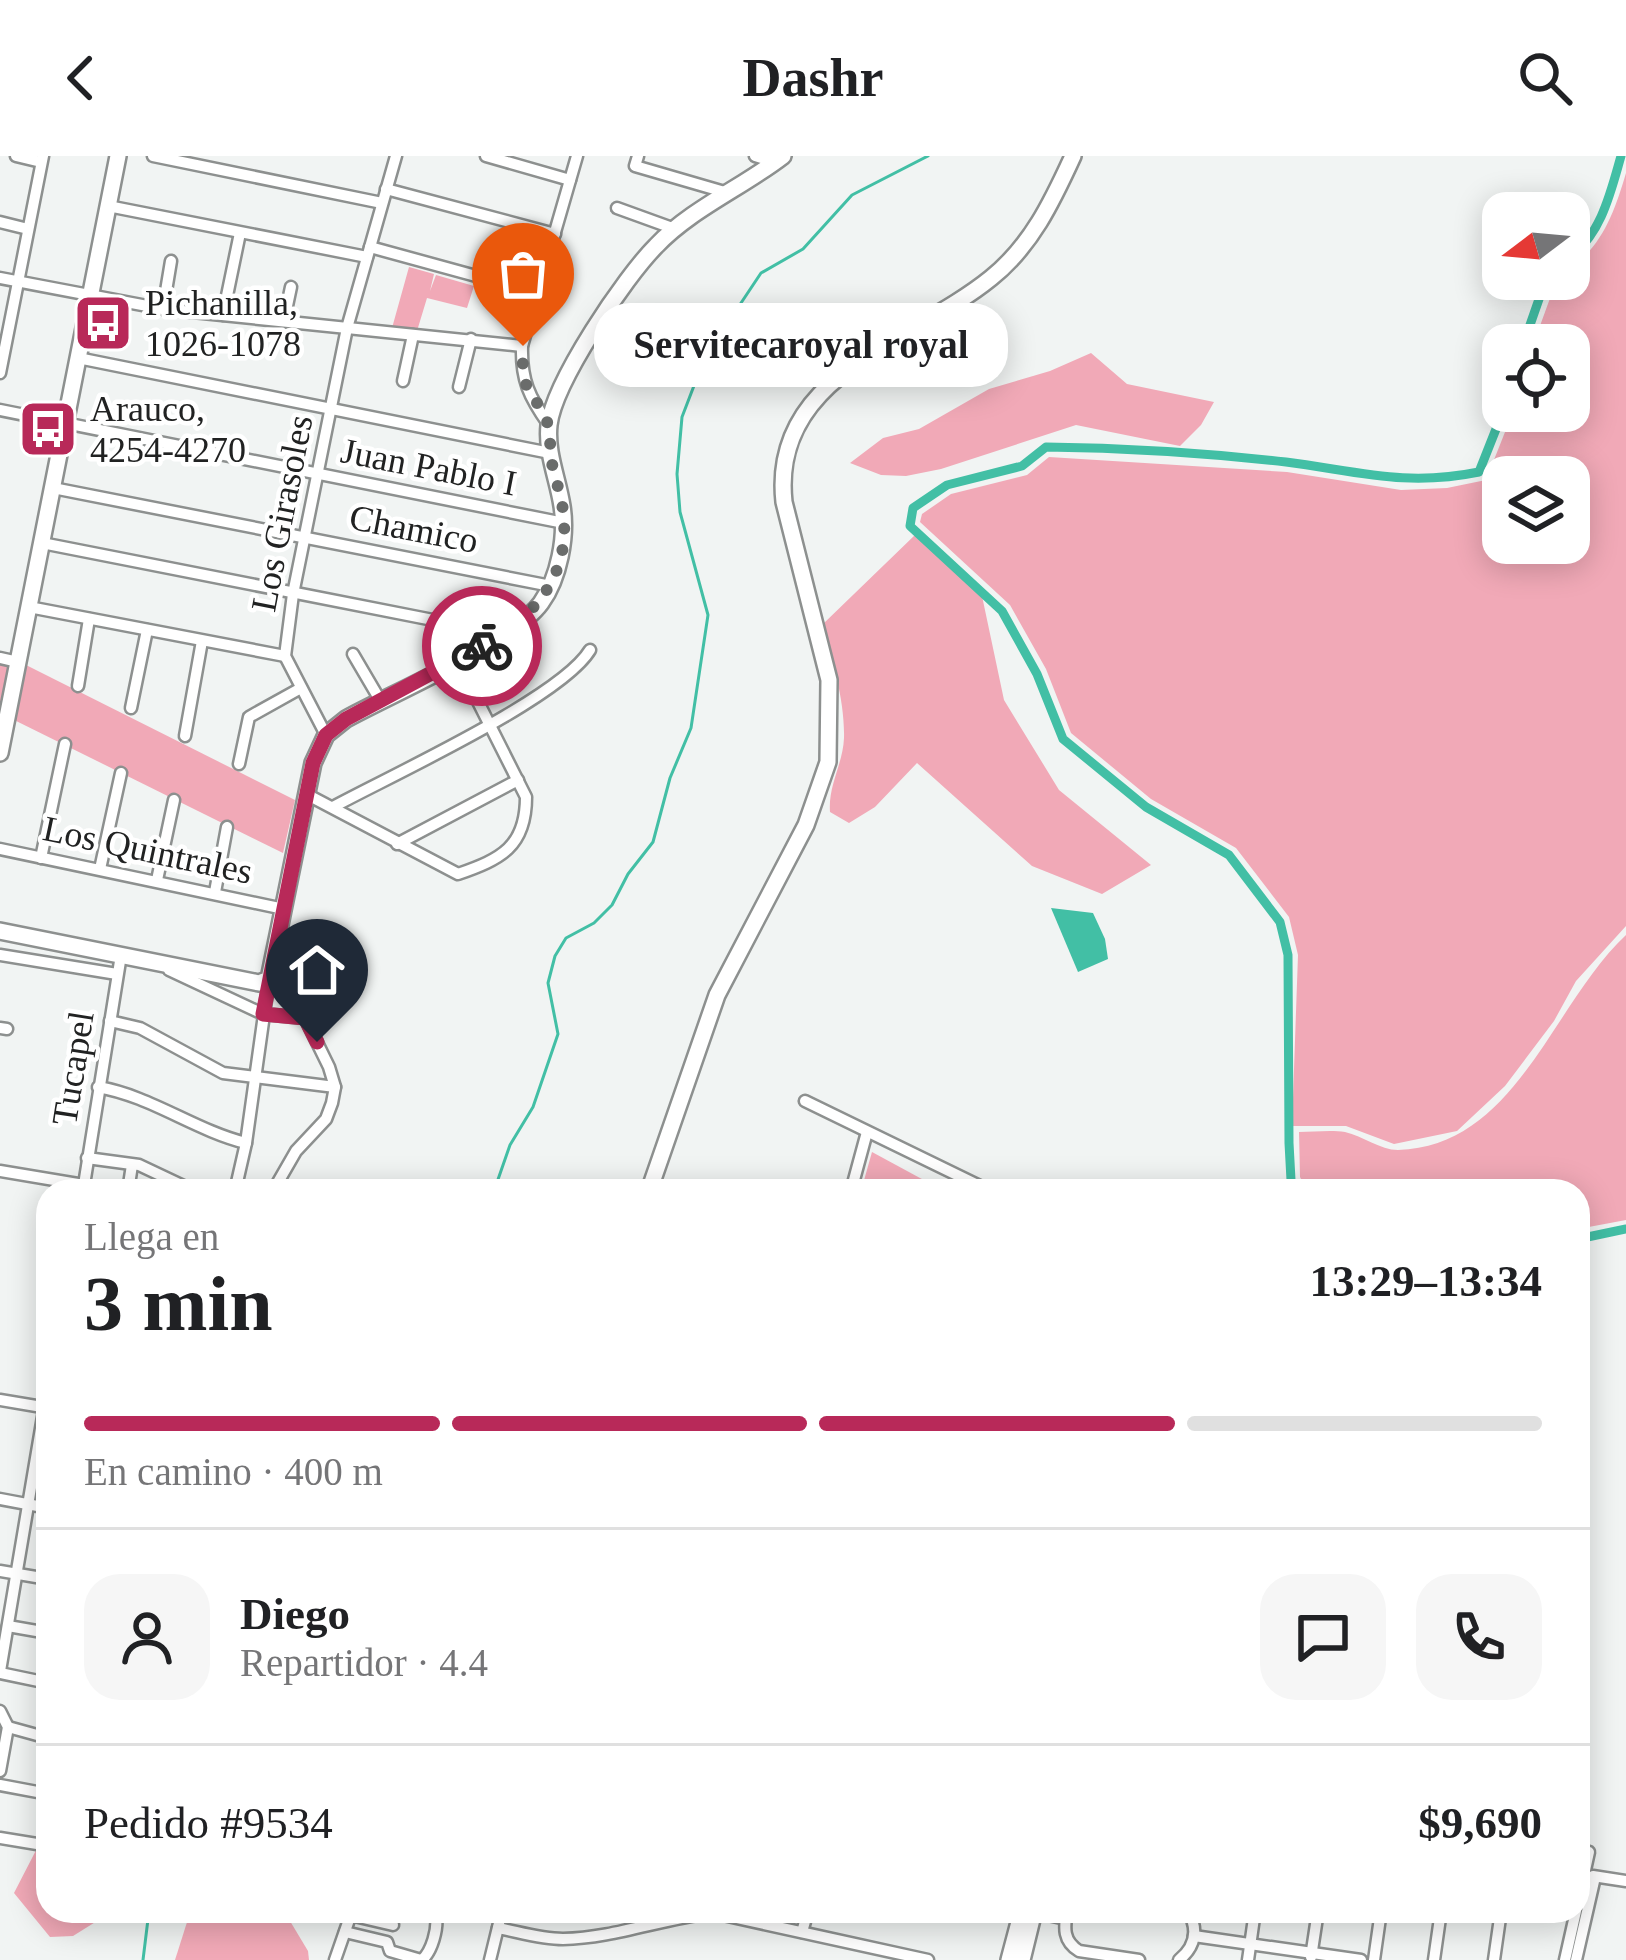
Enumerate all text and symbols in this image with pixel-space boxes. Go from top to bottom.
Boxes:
icon: back [48,45,114,111]
icon: search [1512,45,1578,111]
text: Dashr [742,48,884,108]
north arrow [1482,192,1590,300]
map controls [1482,192,1590,564]
pin [472,223,574,346]
icon: bag [490,241,556,307]
place label: Pichanilla, 1026-1078 [145,283,301,364]
bus stop icon: Pichanilla, 1026-1078 [72,292,134,354]
callout: Servitecaroyal royal [595,304,1009,388]
text: Servitecaroyal royal [633,323,969,366]
button: locate [1482,324,1590,432]
place label: Arauco, 4254-4270 [90,389,246,470]
bus stop icon: Arauco, 4254-4270 [17,398,79,460]
street label: Los Girasoles [243,412,321,615]
street label: Juan Pablo I [338,430,520,504]
button: layers [1482,456,1590,564]
street label: Chamico [346,497,481,561]
courier [422,586,542,706]
icon: bike [449,613,515,679]
street label: Los Quintrales [39,808,256,892]
pin [266,919,368,1042]
icon: home [284,937,350,1003]
street label: Tucapel [44,1008,102,1128]
text: Llega en [84,1215,219,1258]
text: 13:29–13:34 [1310,1256,1542,1306]
text: 3 min [84,1260,273,1347]
text: En camino · 400 m [84,1450,383,1493]
button: person [84,1574,210,1700]
button: chat [1260,1574,1386,1700]
button: phone [1416,1574,1542,1700]
text: Diego [240,1589,350,1639]
text: Repartidor · 4.4 [240,1641,488,1684]
text: Pedido #9534 [84,1798,333,1848]
text: $9,690 [1418,1798,1542,1848]

